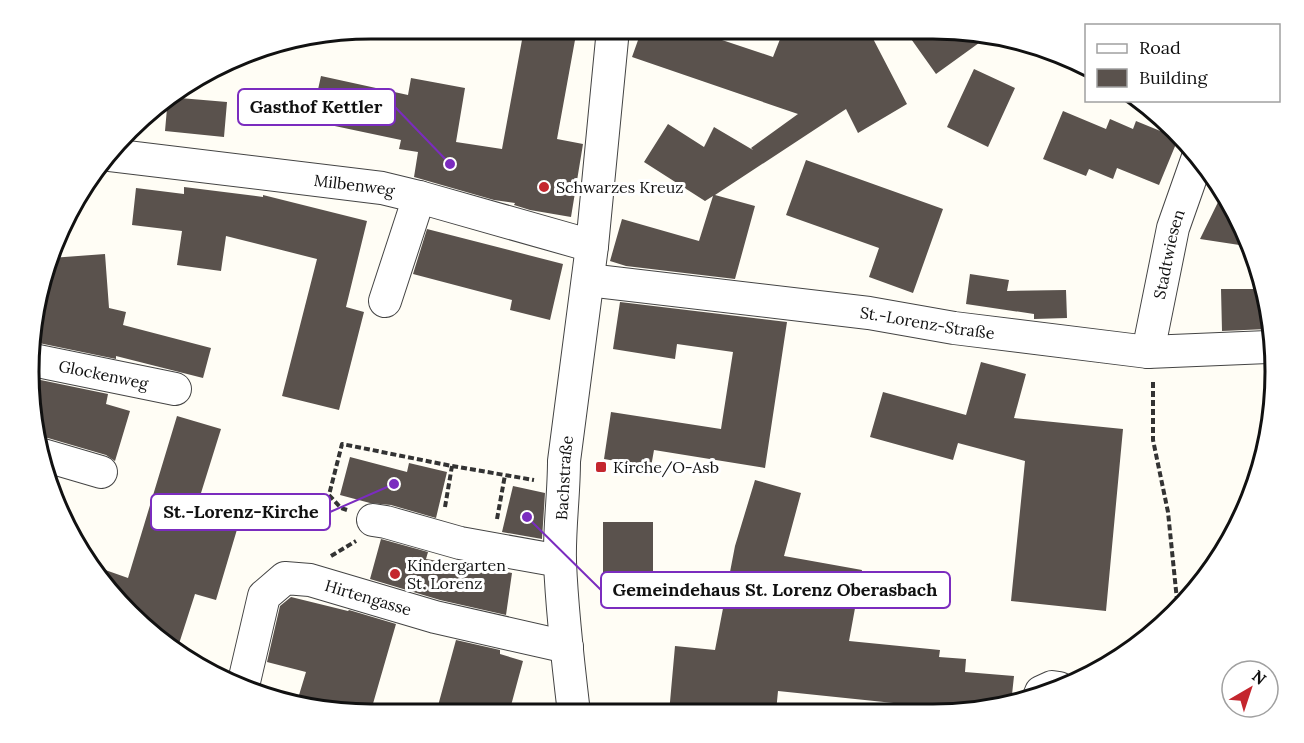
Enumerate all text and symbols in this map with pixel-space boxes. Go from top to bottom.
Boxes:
legend [1085,24,1280,102]
text: Road [1139,36,1181,59]
text: Building [1139,66,1209,89]
callout: Gasthof Kettler [238,89,395,125]
text: Gasthof Kettler [250,95,383,118]
street label: Milbenweg [313,170,398,201]
place label: Schwarzes Kreuz [556,177,683,197]
marker: Schwarzes Kreuz [537,180,551,194]
street label: Stadtwiesen [1149,206,1189,301]
street label: St.-Lorenz-Straße [859,302,996,343]
street label: Glockenweg [57,355,151,394]
street label: Bachstraße [551,434,577,521]
place label: Kirche/O-Asb [613,457,719,478]
marker: Kirche/O-Asb [594,460,608,474]
callout: St.-Lorenz-Kirche [151,494,330,530]
text: St.-Lorenz-Kirche [163,500,319,523]
place label: Kindergarten St. Lorenz [407,555,506,593]
marker: Kindergarten St. Lorenz [388,567,402,581]
callout: Gemeindehaus St. Lorenz Oberasbach [601,572,950,608]
street label: Hirtengasse [323,575,414,620]
text: Gemeindehaus St. Lorenz Oberasbach [613,578,937,601]
north arrow [1220,659,1280,719]
text: N [1248,666,1271,689]

